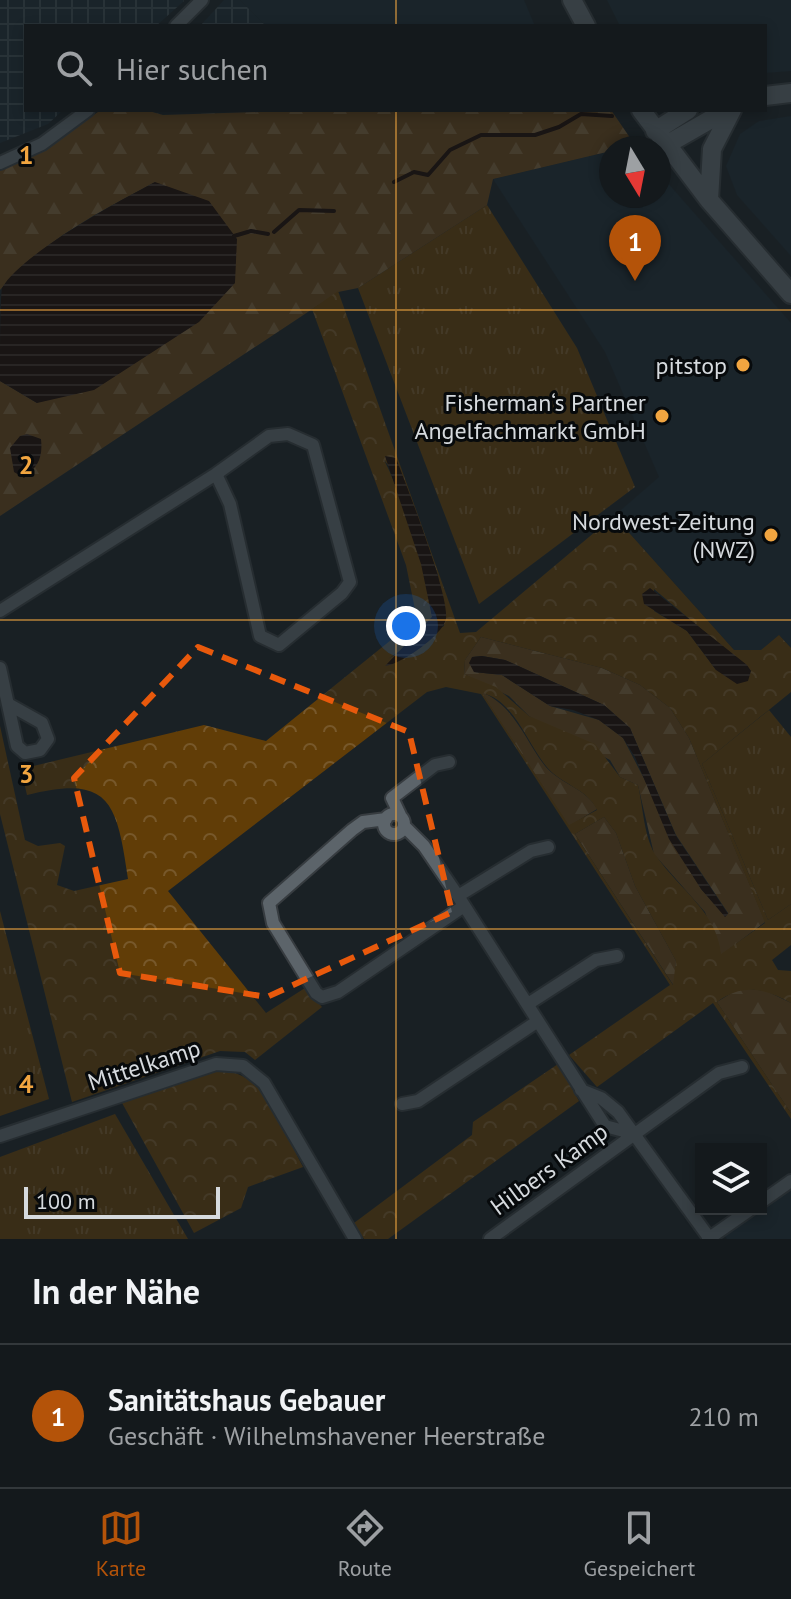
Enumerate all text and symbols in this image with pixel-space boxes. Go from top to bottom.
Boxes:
search box [24,24,767,112]
icon: search [52,46,96,90]
text: Hier suchen [116,49,268,88]
north arrow [599,136,671,208]
text: 1 [19,138,33,171]
pin: 1 [609,215,661,281]
place label: pitstop [656,350,727,381]
marker: pitstop [734,356,752,374]
place label: Fisherman‘s Partner Angelfachmarkt GmbH [414,387,646,446]
marker: Fisherman‘s Partner Angelfachmarkt GmbH [653,407,671,425]
text: 2 [19,448,33,481]
place label: Nordwest-Zeitung (NWZ) [572,506,755,565]
marker: Nordwest-Zeitung (NWZ) [762,526,780,544]
your location [386,606,426,646]
text: 3 [19,757,33,790]
street label: Mittelkamp [84,1032,204,1098]
text: 4 [19,1067,34,1100]
street label: Hilbers Kamp [484,1116,614,1222]
map controls [695,1143,767,1215]
button: layers [695,1143,767,1215]
scale bar [24,1183,220,1219]
text: 100 m [36,1187,96,1215]
text: In der Nähe [32,1269,200,1313]
text: Sanitätshaus Gebauer [108,1380,385,1419]
text: 1 [51,1400,65,1433]
text: 210 m [688,1400,759,1433]
text: Geschäft · Wilhelmshavener Heerstraße [108,1419,545,1452]
tab: Karte [96,1506,146,1582]
tab: Route [338,1506,392,1582]
tab: Gespeichert [584,1506,695,1582]

